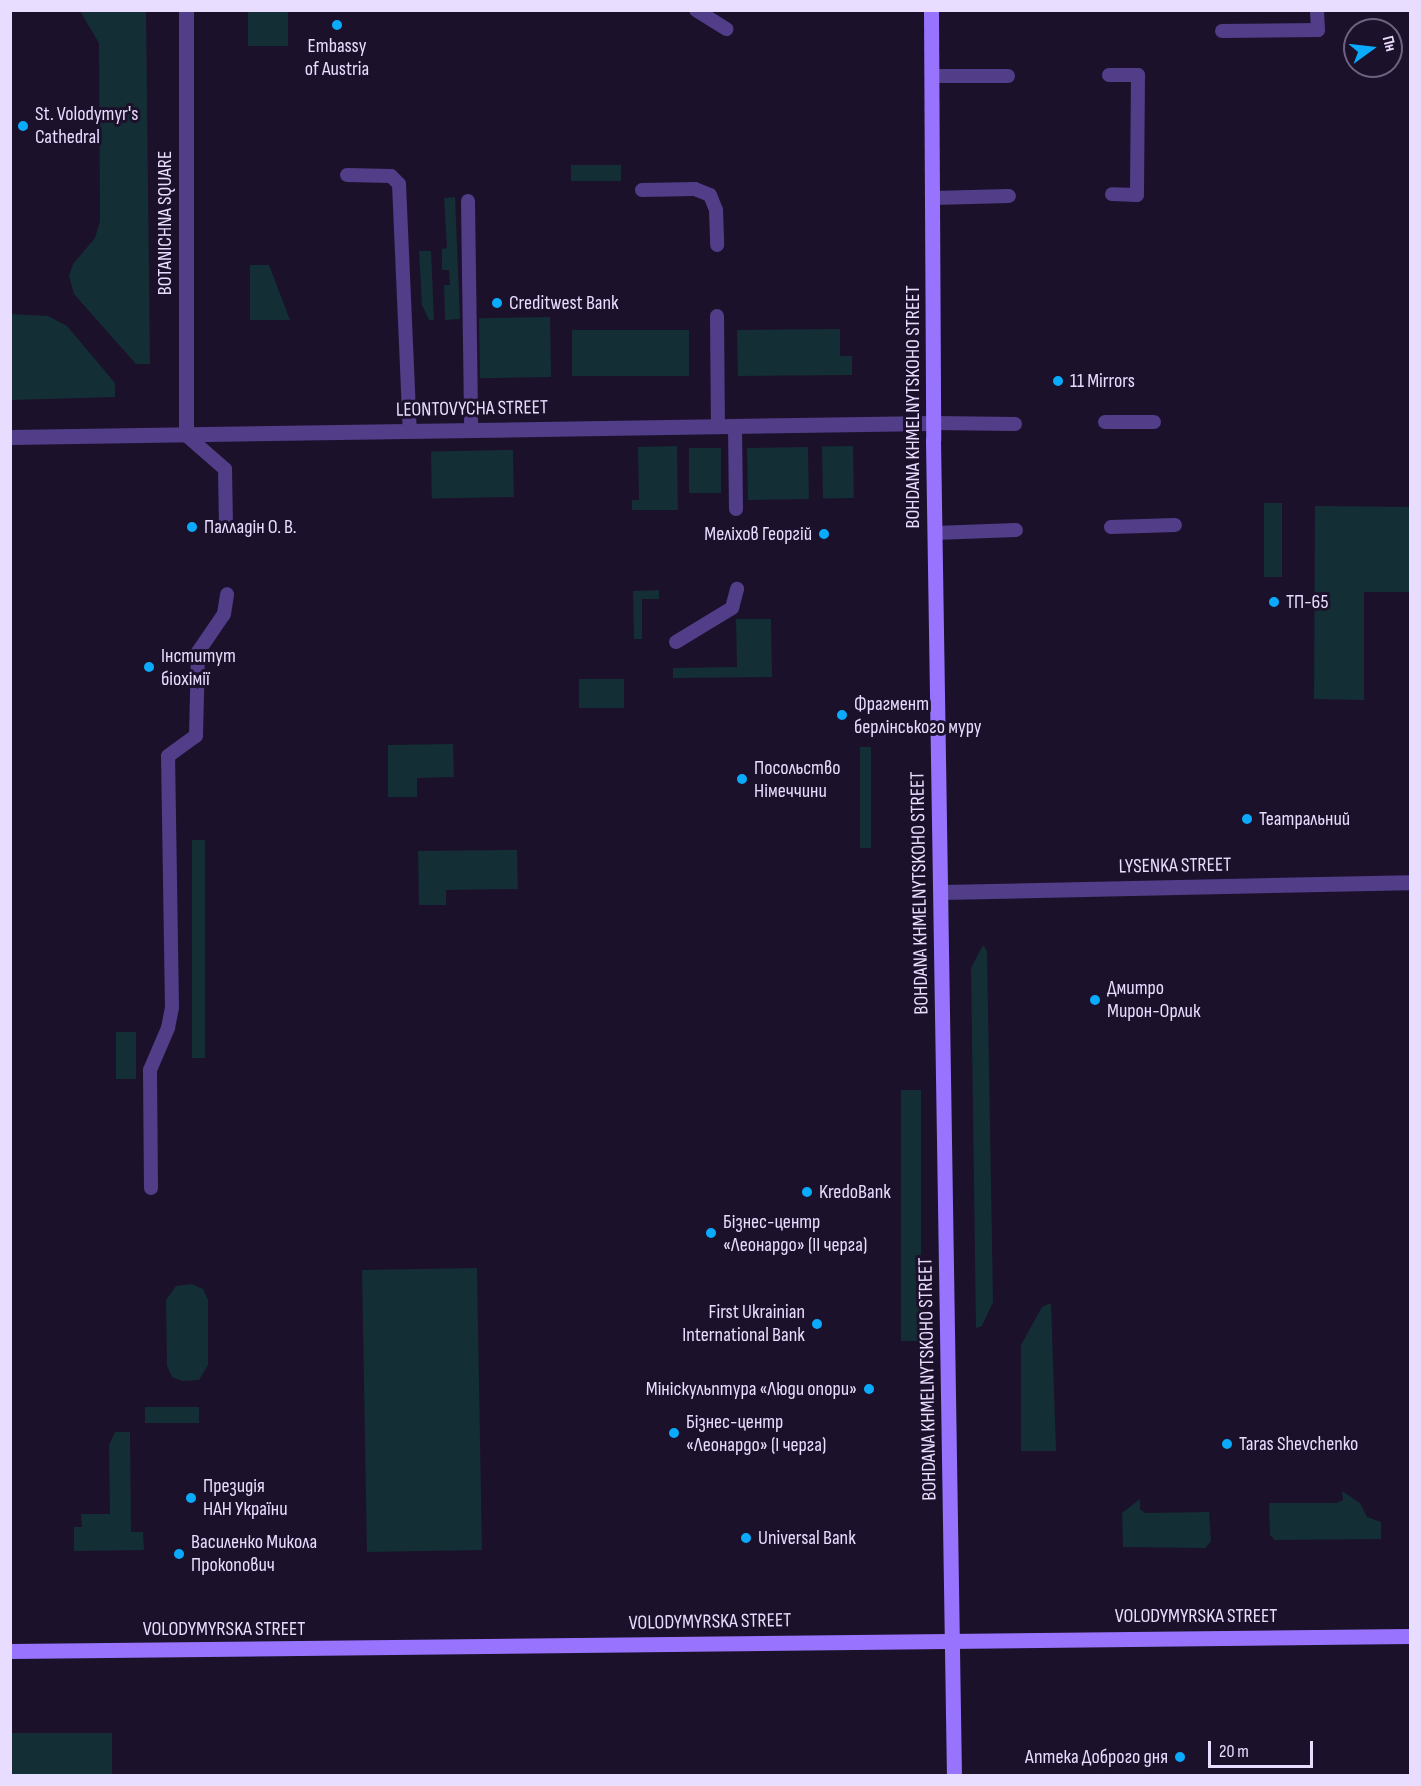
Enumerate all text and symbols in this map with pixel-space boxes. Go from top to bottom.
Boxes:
marker: Embassy of Austria [330,18,344,32]
north arrow [1343,18,1403,78]
text: Пн [1378,34,1400,54]
place label: Embassy of Austria [305,35,369,82]
place label: St. Volodymyr's Cathedral [35,102,138,149]
marker: St. Volodymyr's Cathedral [16,119,30,133]
street label: BOTANICHNA SQUARE [153,151,177,295]
street label: BOHDANA KHMELNYTSKOHO STREET [901,285,925,529]
place label: Creditwest Bank [509,291,619,315]
marker: Creditwest Bank [490,296,504,310]
place label: 11 Mirrors [1070,369,1135,393]
marker: 11 Mirrors [1051,374,1065,388]
street label: LEONTOVYCHA STREET [396,396,548,422]
place label: Палладін О. В. [204,515,297,539]
marker: Палладін О. В. [185,520,199,534]
place label: Меліхов Георгій [704,522,812,546]
marker: Меліхов Георгій [817,527,831,541]
place label: ТП-65 [1286,590,1328,614]
marker: ТП-65 [1267,595,1281,609]
place label: Інститут біохімії [161,644,236,691]
marker: Інститут біохімії [142,660,156,674]
place label: Фрагмент берлінського муру [854,692,982,739]
marker: Фрагмент берлінського муру [835,708,849,722]
place label: Посольство Німеччини [754,756,841,803]
street label: BOHDANA KHMELNYTSKOHO STREET [906,771,934,1015]
marker: Посольство Німеччини [735,772,749,786]
place label: Театральний [1259,807,1350,831]
marker: Театральний [1240,812,1254,826]
street label: LYSENKA STREET [1118,853,1232,879]
place label: Дмитро Мирон-Орлик [1107,976,1201,1023]
marker: Дмитро Мирон-Орлик [1088,993,1102,1007]
place label: KredoBank [819,1180,891,1204]
marker: KredoBank [800,1185,814,1199]
place label: Бізнес-центр «Леонардо» (II черга) [723,1210,867,1257]
marker: Бізнес-центр «Леонардо» (II черга) [704,1226,718,1240]
street label: BOHDANA KHMELNYTSKOHO STREET [914,1257,942,1501]
place label: First Ukrainian International Bank [682,1300,805,1347]
marker: First Ukrainian International Bank [810,1317,824,1331]
place label: Мініскульптура «Люди опори» [646,1377,857,1401]
marker: Мініскульптура «Люди опори» [862,1382,876,1396]
place label: Бізнес-центр «Леонардо» (I черга) [686,1410,826,1457]
marker: Бізнес-центр «Леонардо» (I черга) [667,1426,681,1440]
place label: Taras Shevchenko [1239,1432,1358,1456]
marker: Taras Shevchenko [1220,1437,1234,1451]
place label: Президія НАН України [203,1474,288,1521]
marker: Президія НАН України [184,1491,198,1505]
place label: Universal Bank [758,1526,856,1550]
place label: Василенко Микола Прокопович [191,1530,317,1577]
marker: Universal Bank [739,1531,753,1545]
marker: Василенко Микола Прокопович [172,1547,186,1561]
street label: VOLODYMYRSKA STREET [1115,1604,1277,1628]
street label: VOLODYMYRSKA STREET [628,1609,792,1635]
street label: VOLODYMYRSKA STREET [143,1617,305,1641]
scale bar [1211,1729,1316,1767]
text: 20 m [1219,1741,1249,1762]
place label: Аптека Доброго дня [1025,1745,1168,1769]
marker: Аптека Доброго дня [1173,1750,1187,1764]

